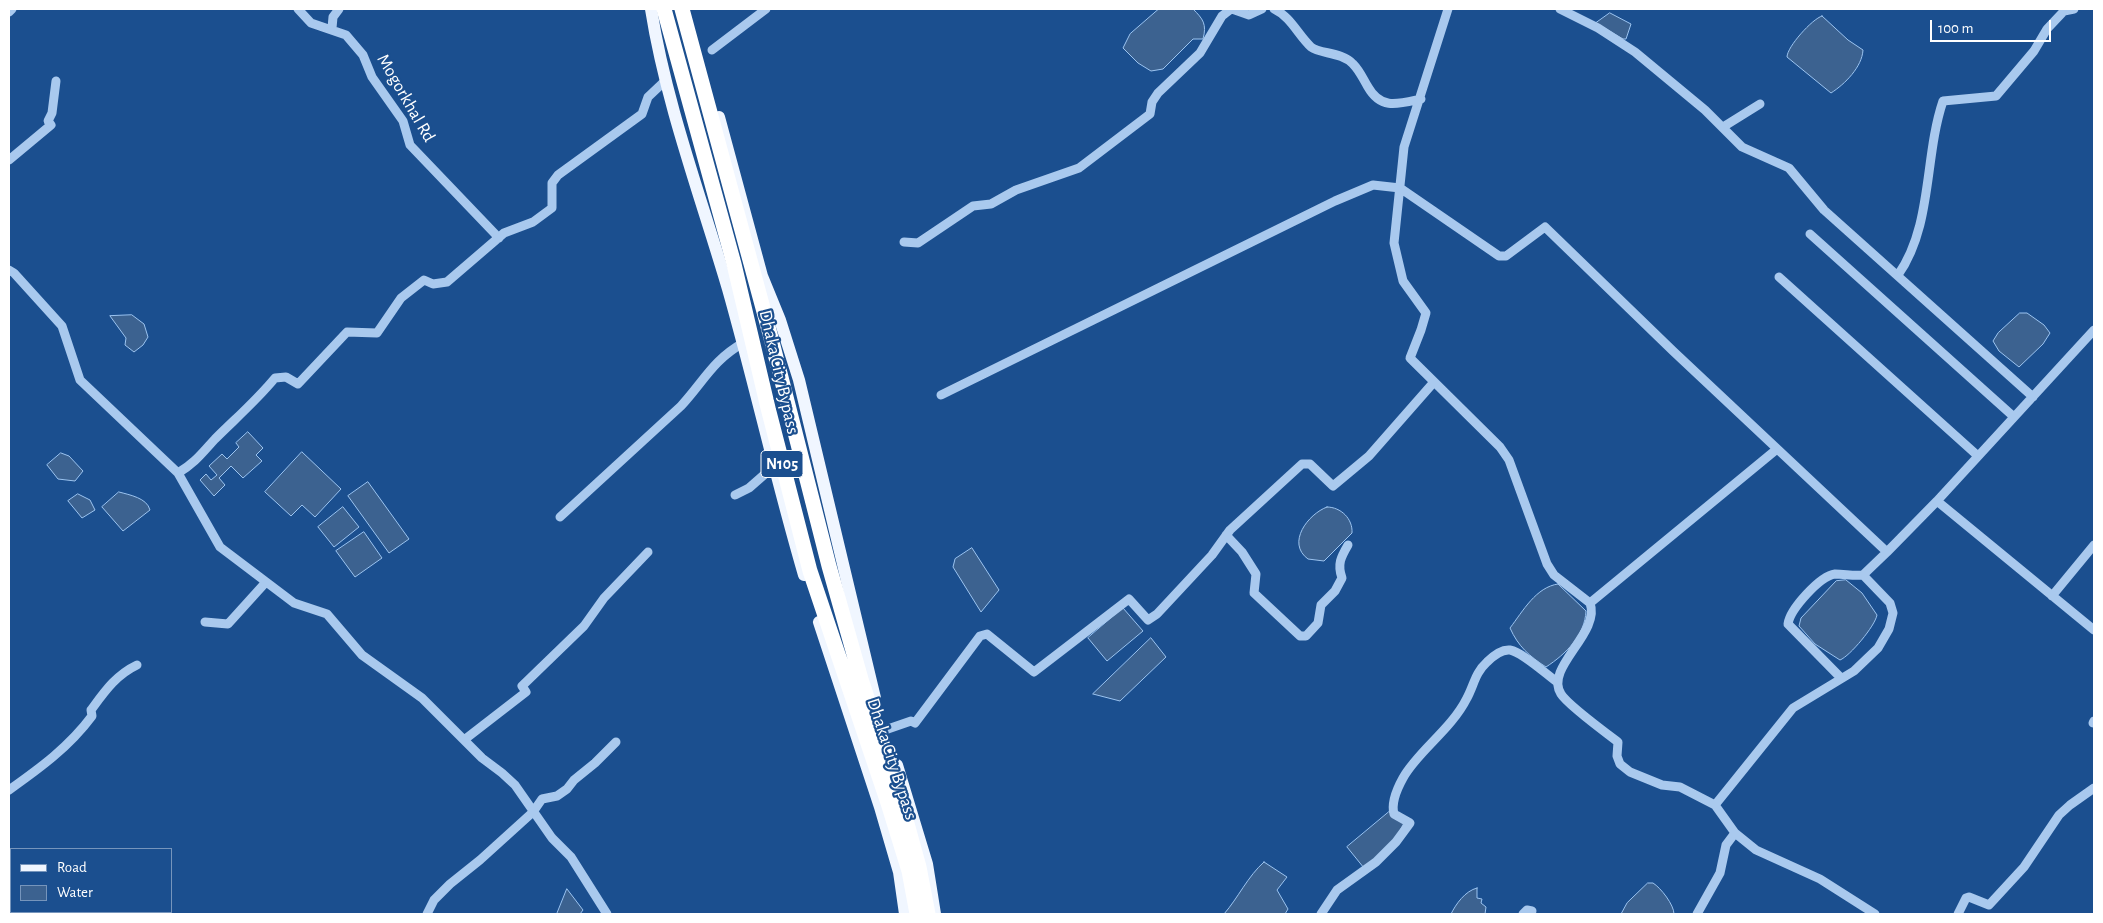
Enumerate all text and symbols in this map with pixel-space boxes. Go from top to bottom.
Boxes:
scale bar [1933,10,2054,42]
text: 100 m [1938,21,1973,36]
street label: Mogorkhal Rd [372,50,440,146]
street label: Dhaka City Bypass [754,308,804,436]
road number: N105 [761,450,803,478]
street label: Dhaka City Bypass [862,695,922,823]
legend [10,848,172,913]
text: Road [57,860,87,875]
text: Water [57,885,93,900]

